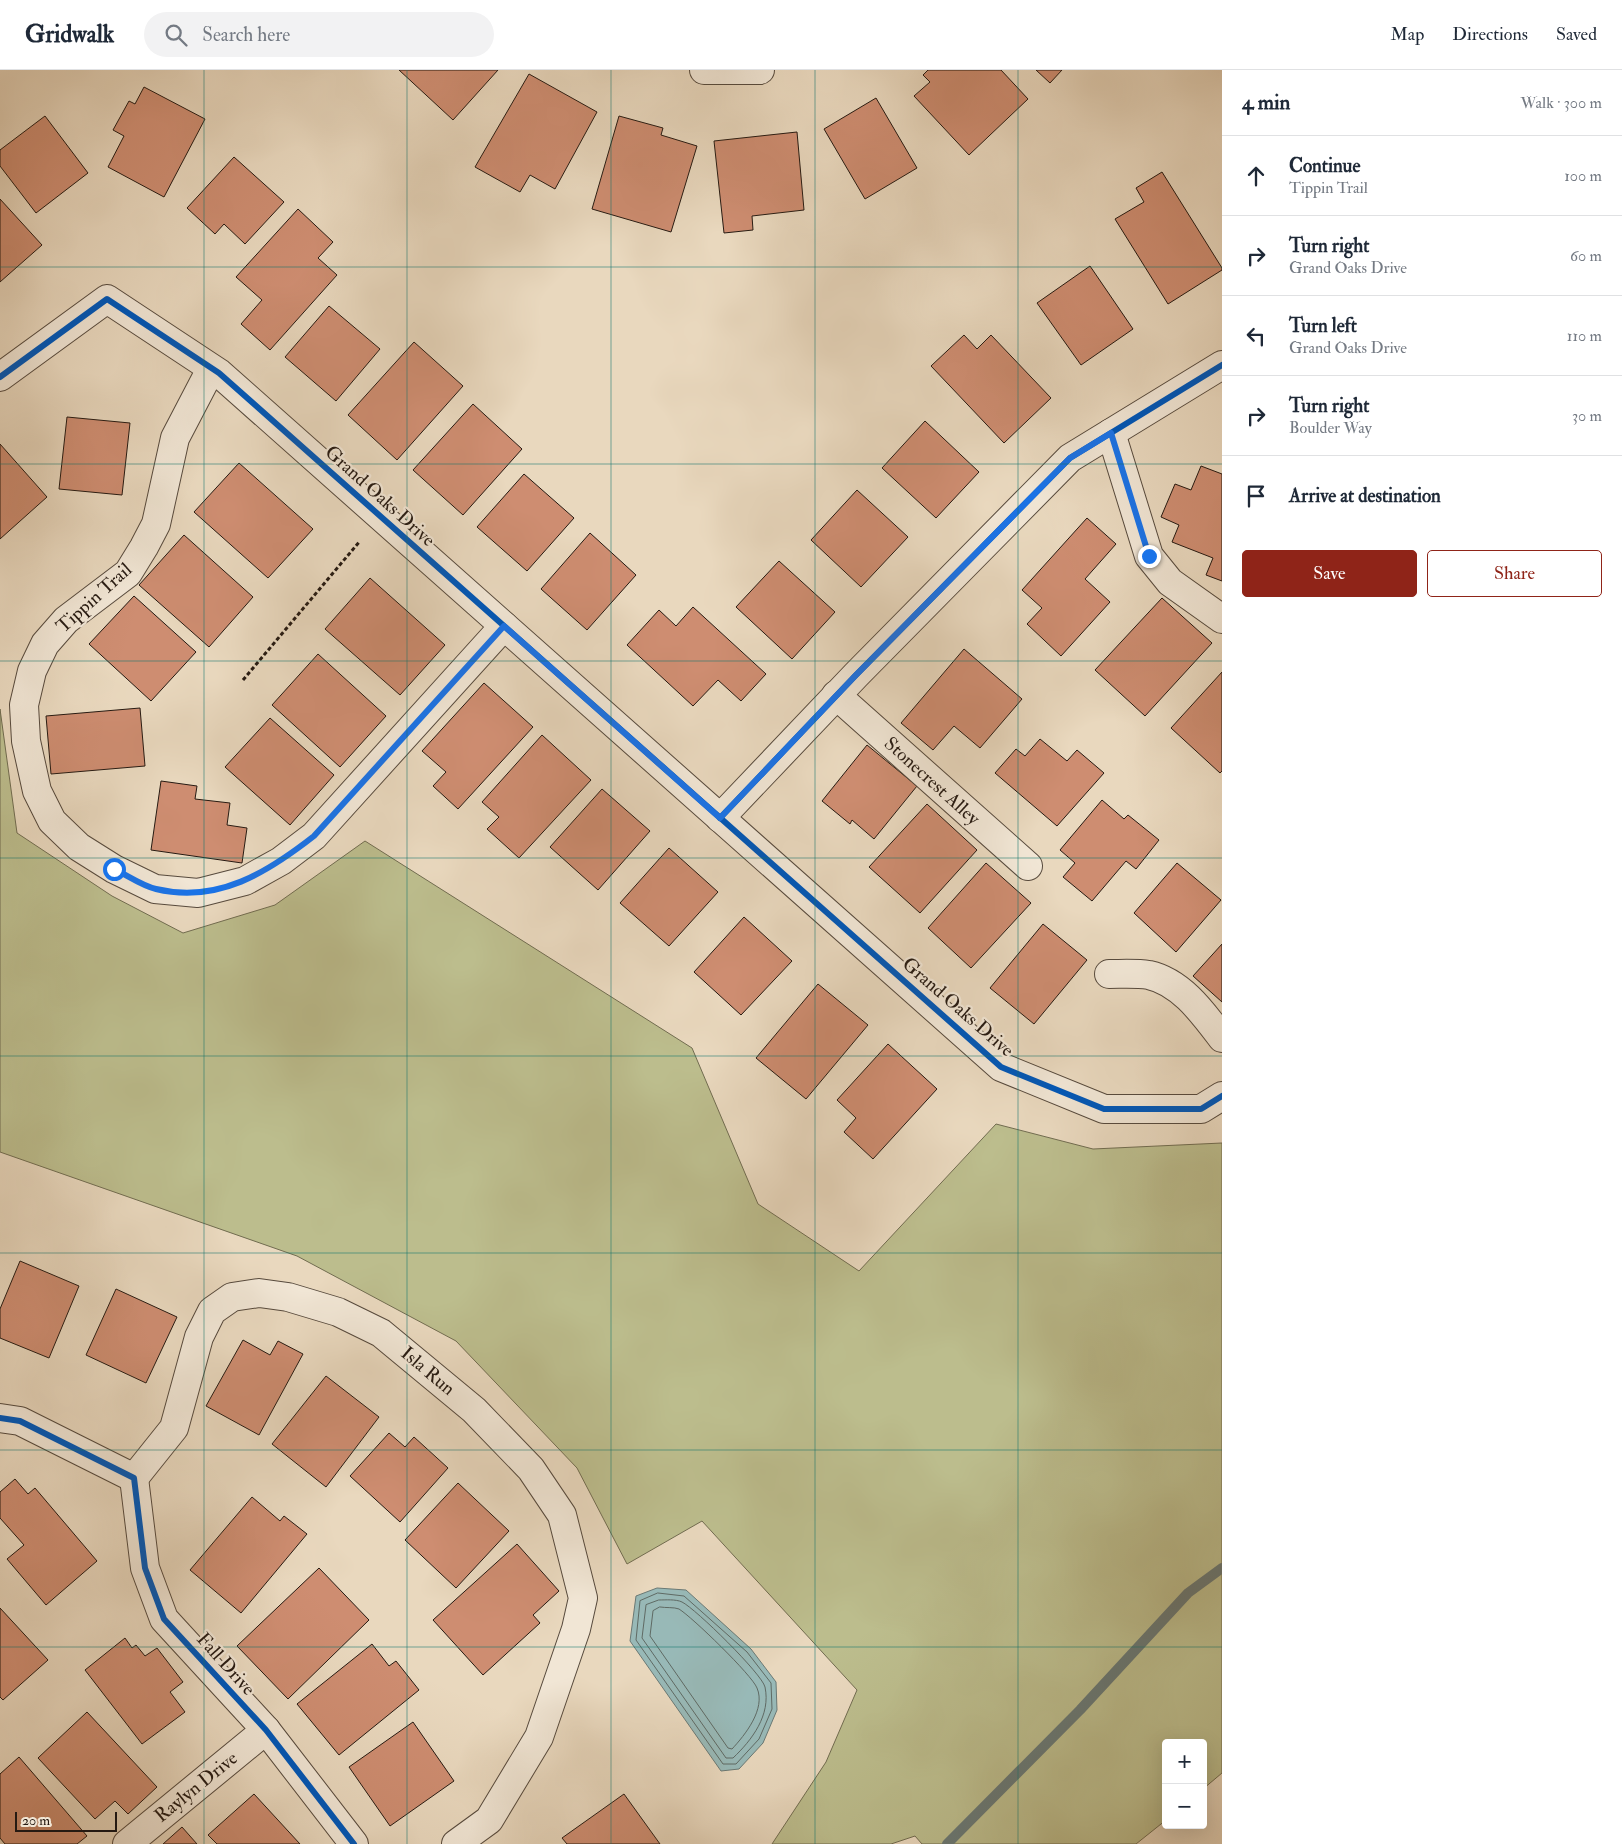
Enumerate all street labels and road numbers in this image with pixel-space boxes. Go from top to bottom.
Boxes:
street label: Grand Oaks Drive [320,440,440,552]
street label: Tippin Trail [51,558,138,639]
street label: Stonecrest Alley [879,732,985,831]
street label: Grand Oaks Drive [897,952,1019,1062]
street label: Isla Run [396,1341,460,1401]
street label: Fall Drive [191,1628,261,1700]
street label: Raylyn Drive [150,1746,242,1828]

